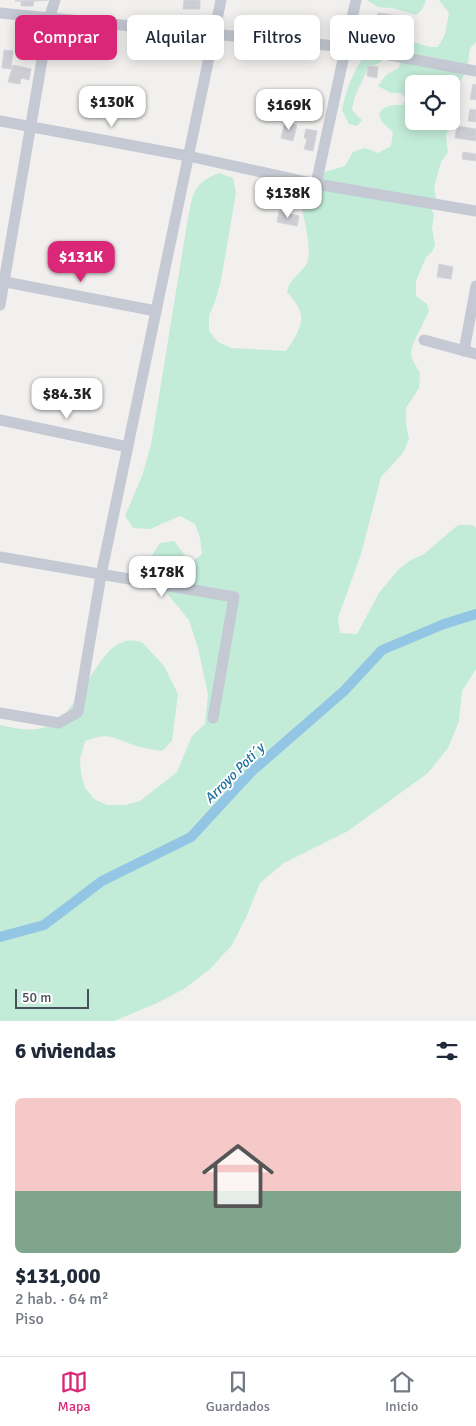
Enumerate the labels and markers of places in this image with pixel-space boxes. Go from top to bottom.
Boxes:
pin: $130K [77,86,147,128]
pin: $169K [254,88,324,131]
pin: $138K [253,176,323,219]
pin: $131K [46,240,116,283]
pin: $84.3K [26,378,108,420]
pin: $178K [127,556,197,598]

